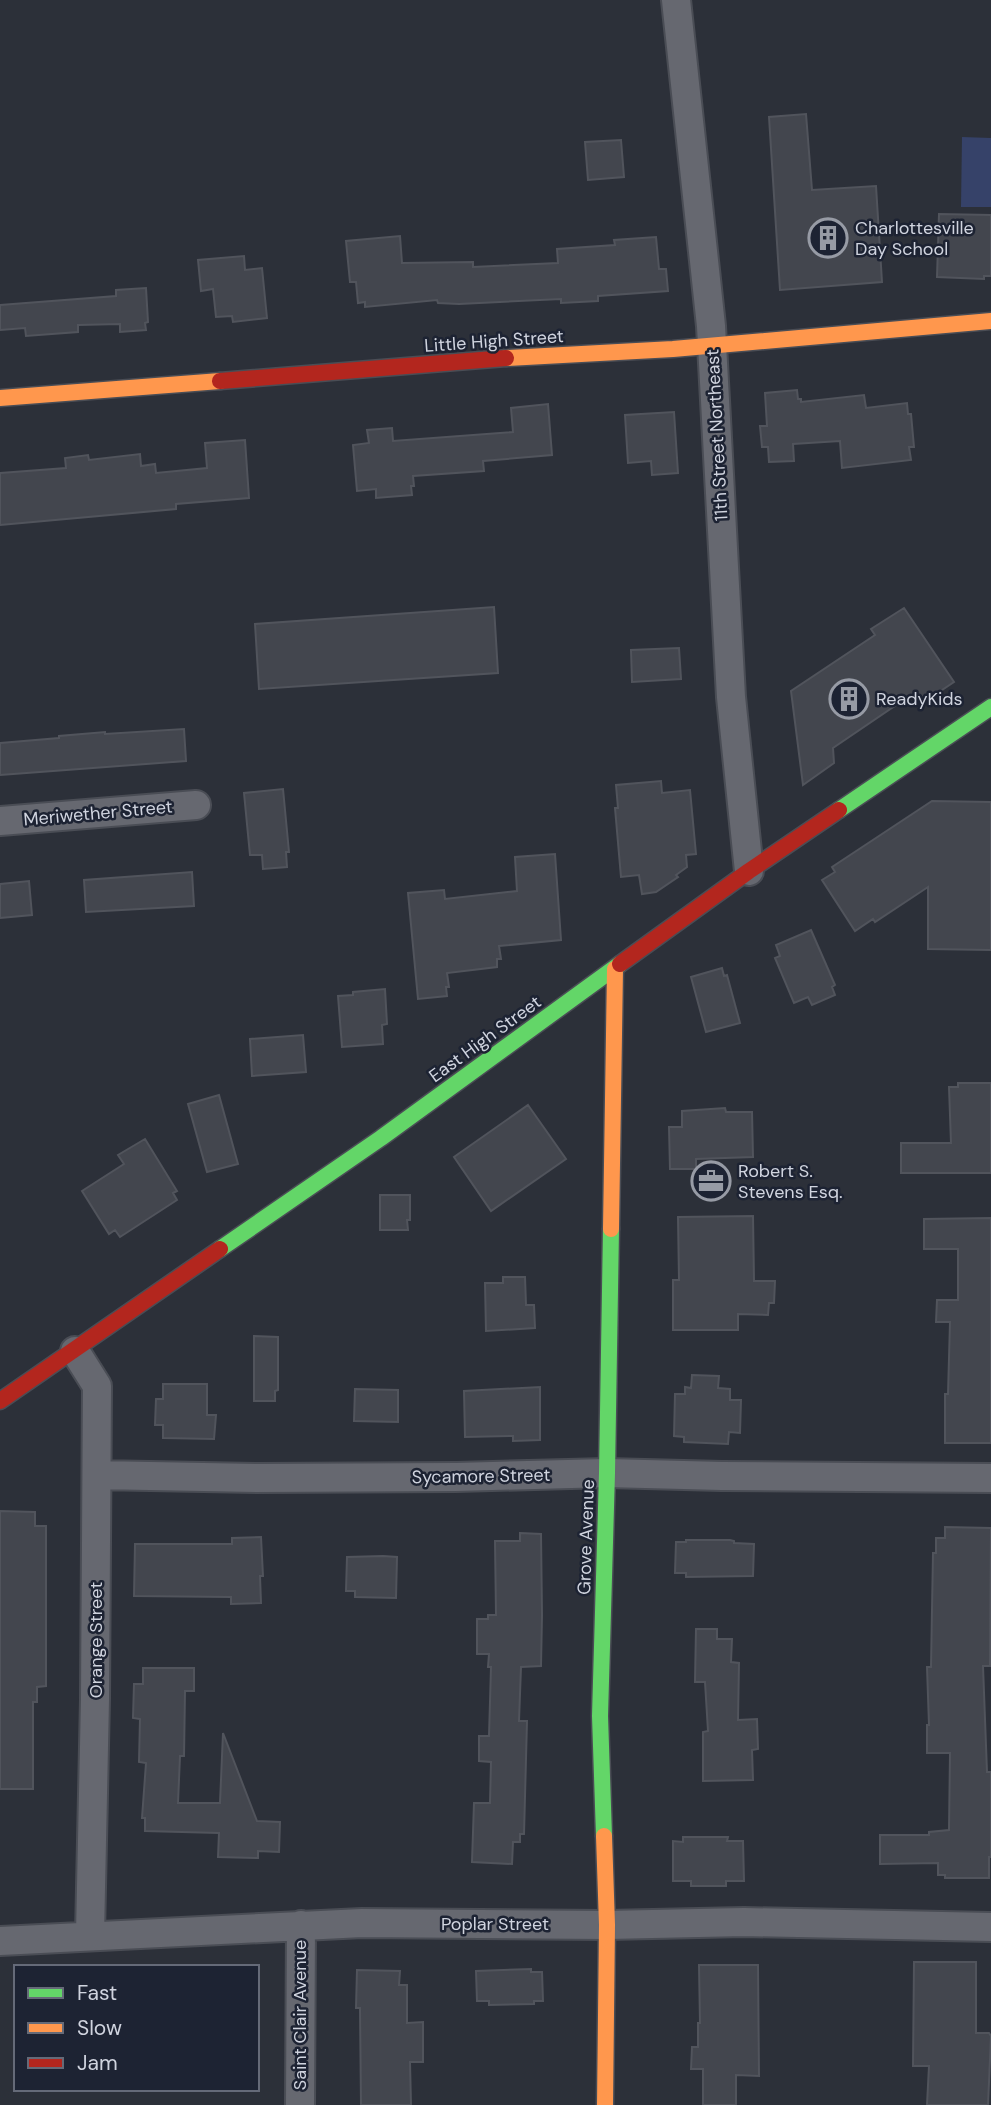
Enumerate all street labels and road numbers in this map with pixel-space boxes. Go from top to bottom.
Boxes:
street label: Little High Street [423,324,565,358]
street label: 11th Street Northeast [701,348,733,522]
street label: Meriwether Street [22,795,174,831]
street label: East High Street [424,990,546,1088]
street label: Sycamore Street [411,1463,551,1489]
street label: Grove Avenue [572,1479,600,1595]
street label: Orange Street [84,1582,108,1698]
street label: Poplar Street [441,1912,549,1936]
street label: Saint Clair Avenue [288,1940,312,2090]

